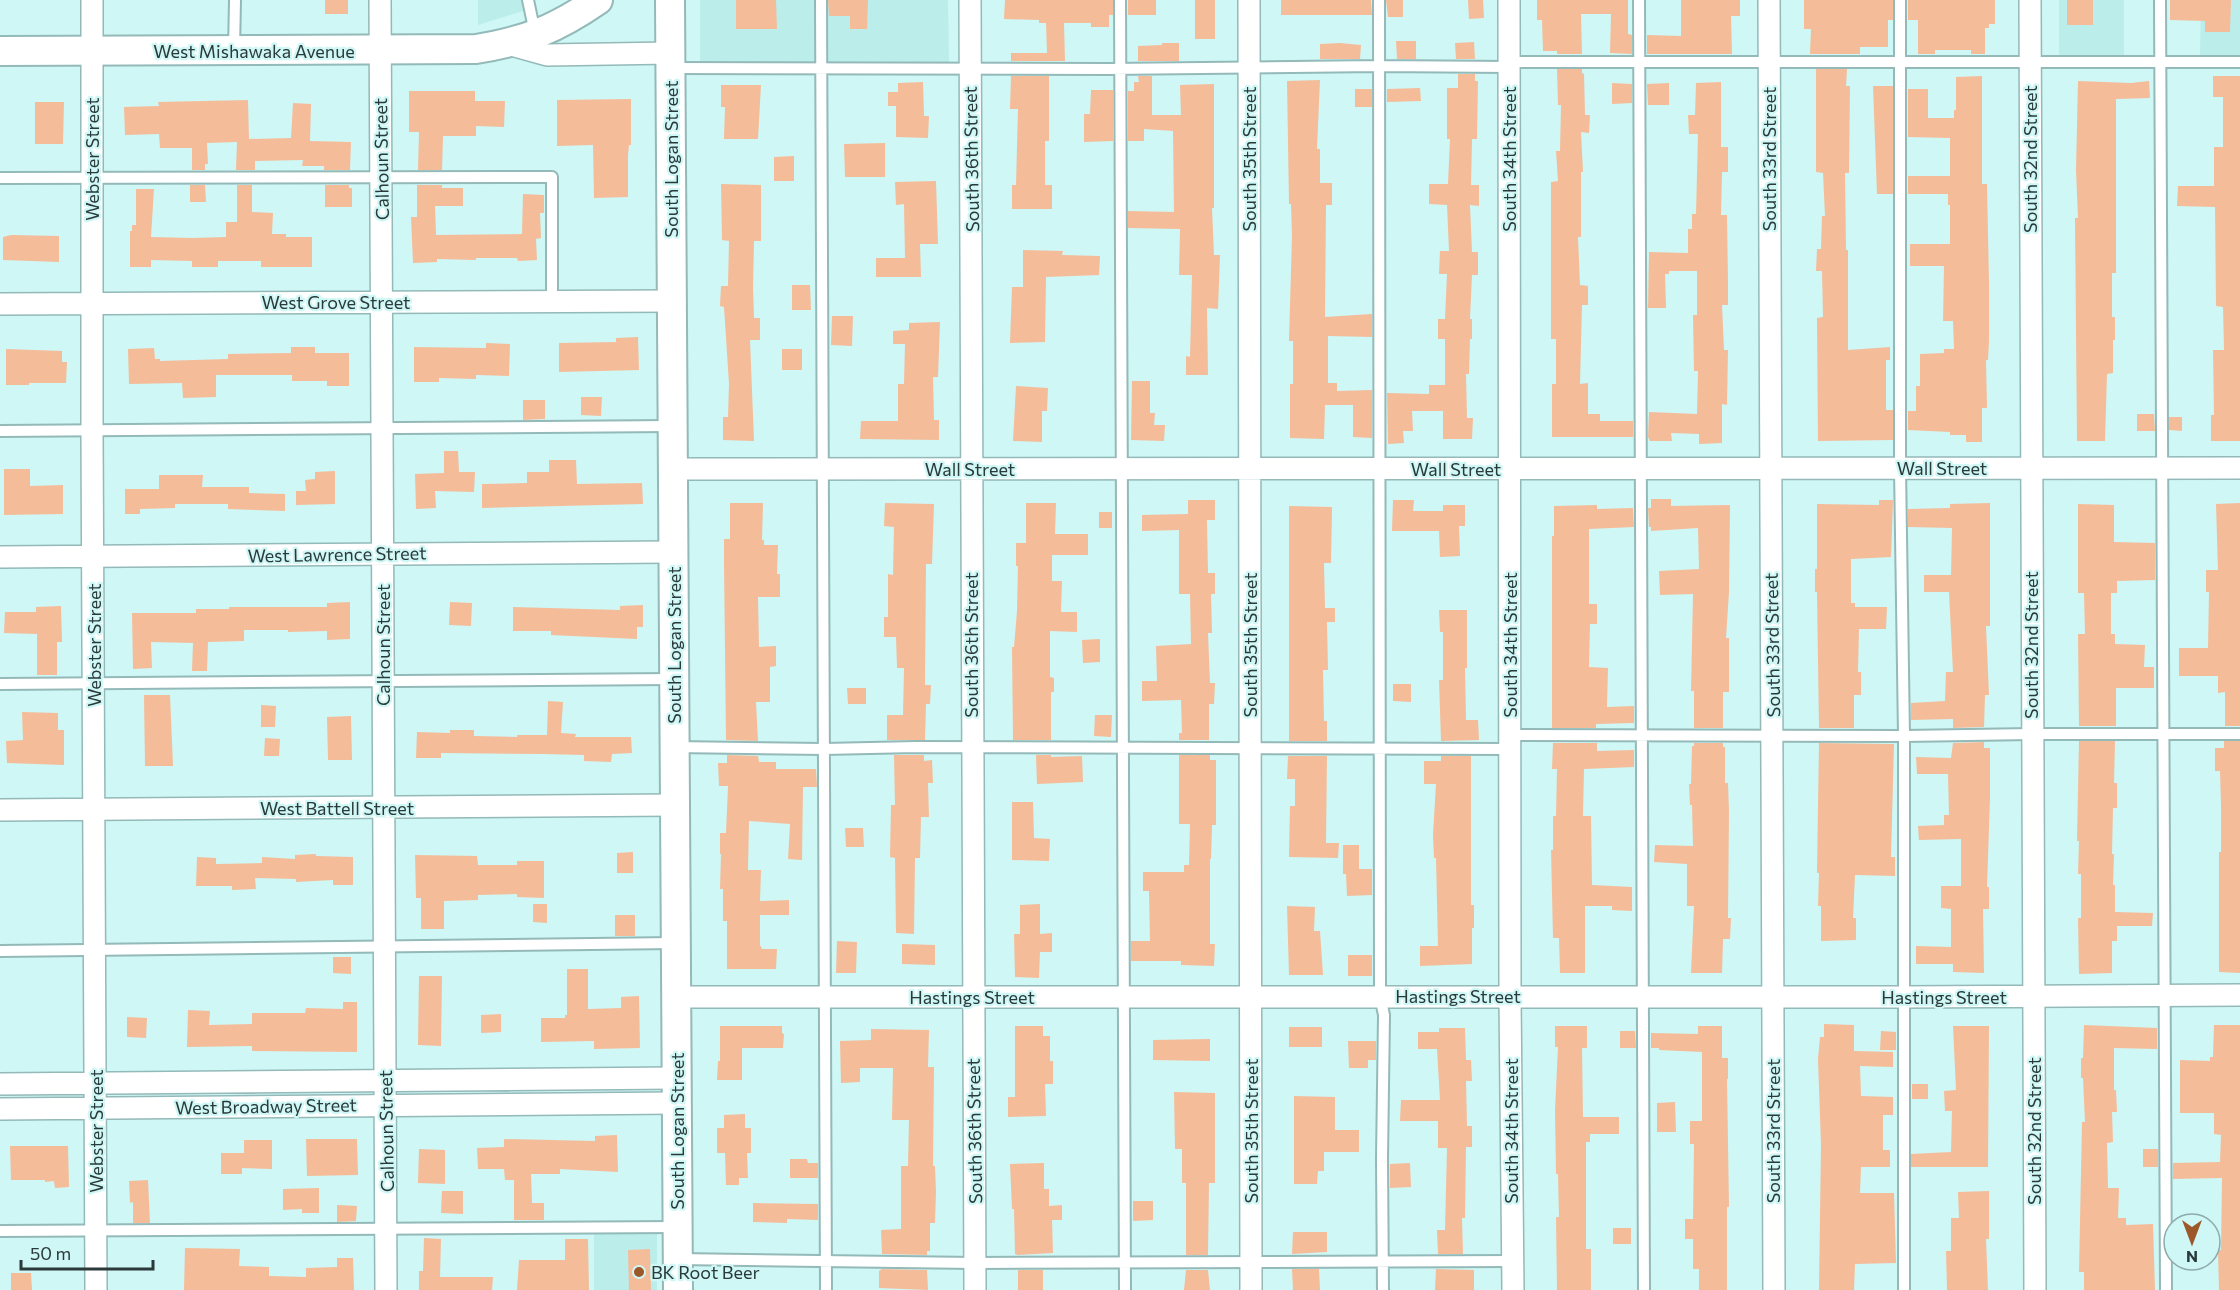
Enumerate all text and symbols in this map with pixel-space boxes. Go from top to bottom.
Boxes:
street label: West Mishawaka Avenue [153,40,355,62]
street label: South Logan Street [660,80,682,238]
street label: South 32nd Street [2019,85,2041,233]
street label: South 36th Street [959,86,983,232]
street label: South 35th Street [1238,86,1260,232]
street label: South 34th Street [1498,86,1520,232]
street label: South 33rd Street [1758,87,1780,231]
street label: Webster Street [81,97,103,221]
street label: Calhoun Street [369,98,393,220]
street label: West Grove Street [262,291,410,313]
street label: Wall Street [1897,457,1987,479]
street label: Wall Street [925,458,1015,480]
street label: Wall Street [1411,458,1501,480]
street label: West Lawrence Street [247,541,427,567]
street label: South Logan Street [663,566,685,724]
street label: South 32nd Street [2020,571,2042,719]
street label: South 36th Street [960,572,982,718]
street label: South 35th Street [1239,572,1261,718]
street label: South 34th Street [1499,572,1521,718]
street label: South 33rd Street [1760,573,1784,717]
street label: Webster Street [83,583,105,707]
street label: Calhoun Street [372,584,394,706]
street label: West Battell Street [260,797,414,819]
street label: Hastings Street [1395,985,1521,1007]
street label: Hastings Street [909,986,1035,1008]
street label: Hastings Street [1881,986,2007,1008]
street label: South Logan Street [666,1052,688,1210]
street label: South 32nd Street [2023,1057,2045,1205]
street label: South 36th Street [962,1058,986,1204]
street label: South 35th Street [1240,1058,1262,1204]
street label: South 34th Street [1500,1058,1522,1204]
street label: South 33rd Street [1762,1059,1784,1203]
street label: Webster Street [85,1069,107,1193]
street label: Calhoun Street [374,1070,398,1192]
street label: West Broadway Street [175,1093,357,1119]
north arrow [2162,1212,2222,1272]
scale bar [21,1233,153,1271]
text: 50 m [30,1242,71,1264]
text: N [2186,1248,2198,1267]
place label: BK Root Beer [651,1261,760,1283]
marker: BK Root Beer [632,1265,646,1279]

